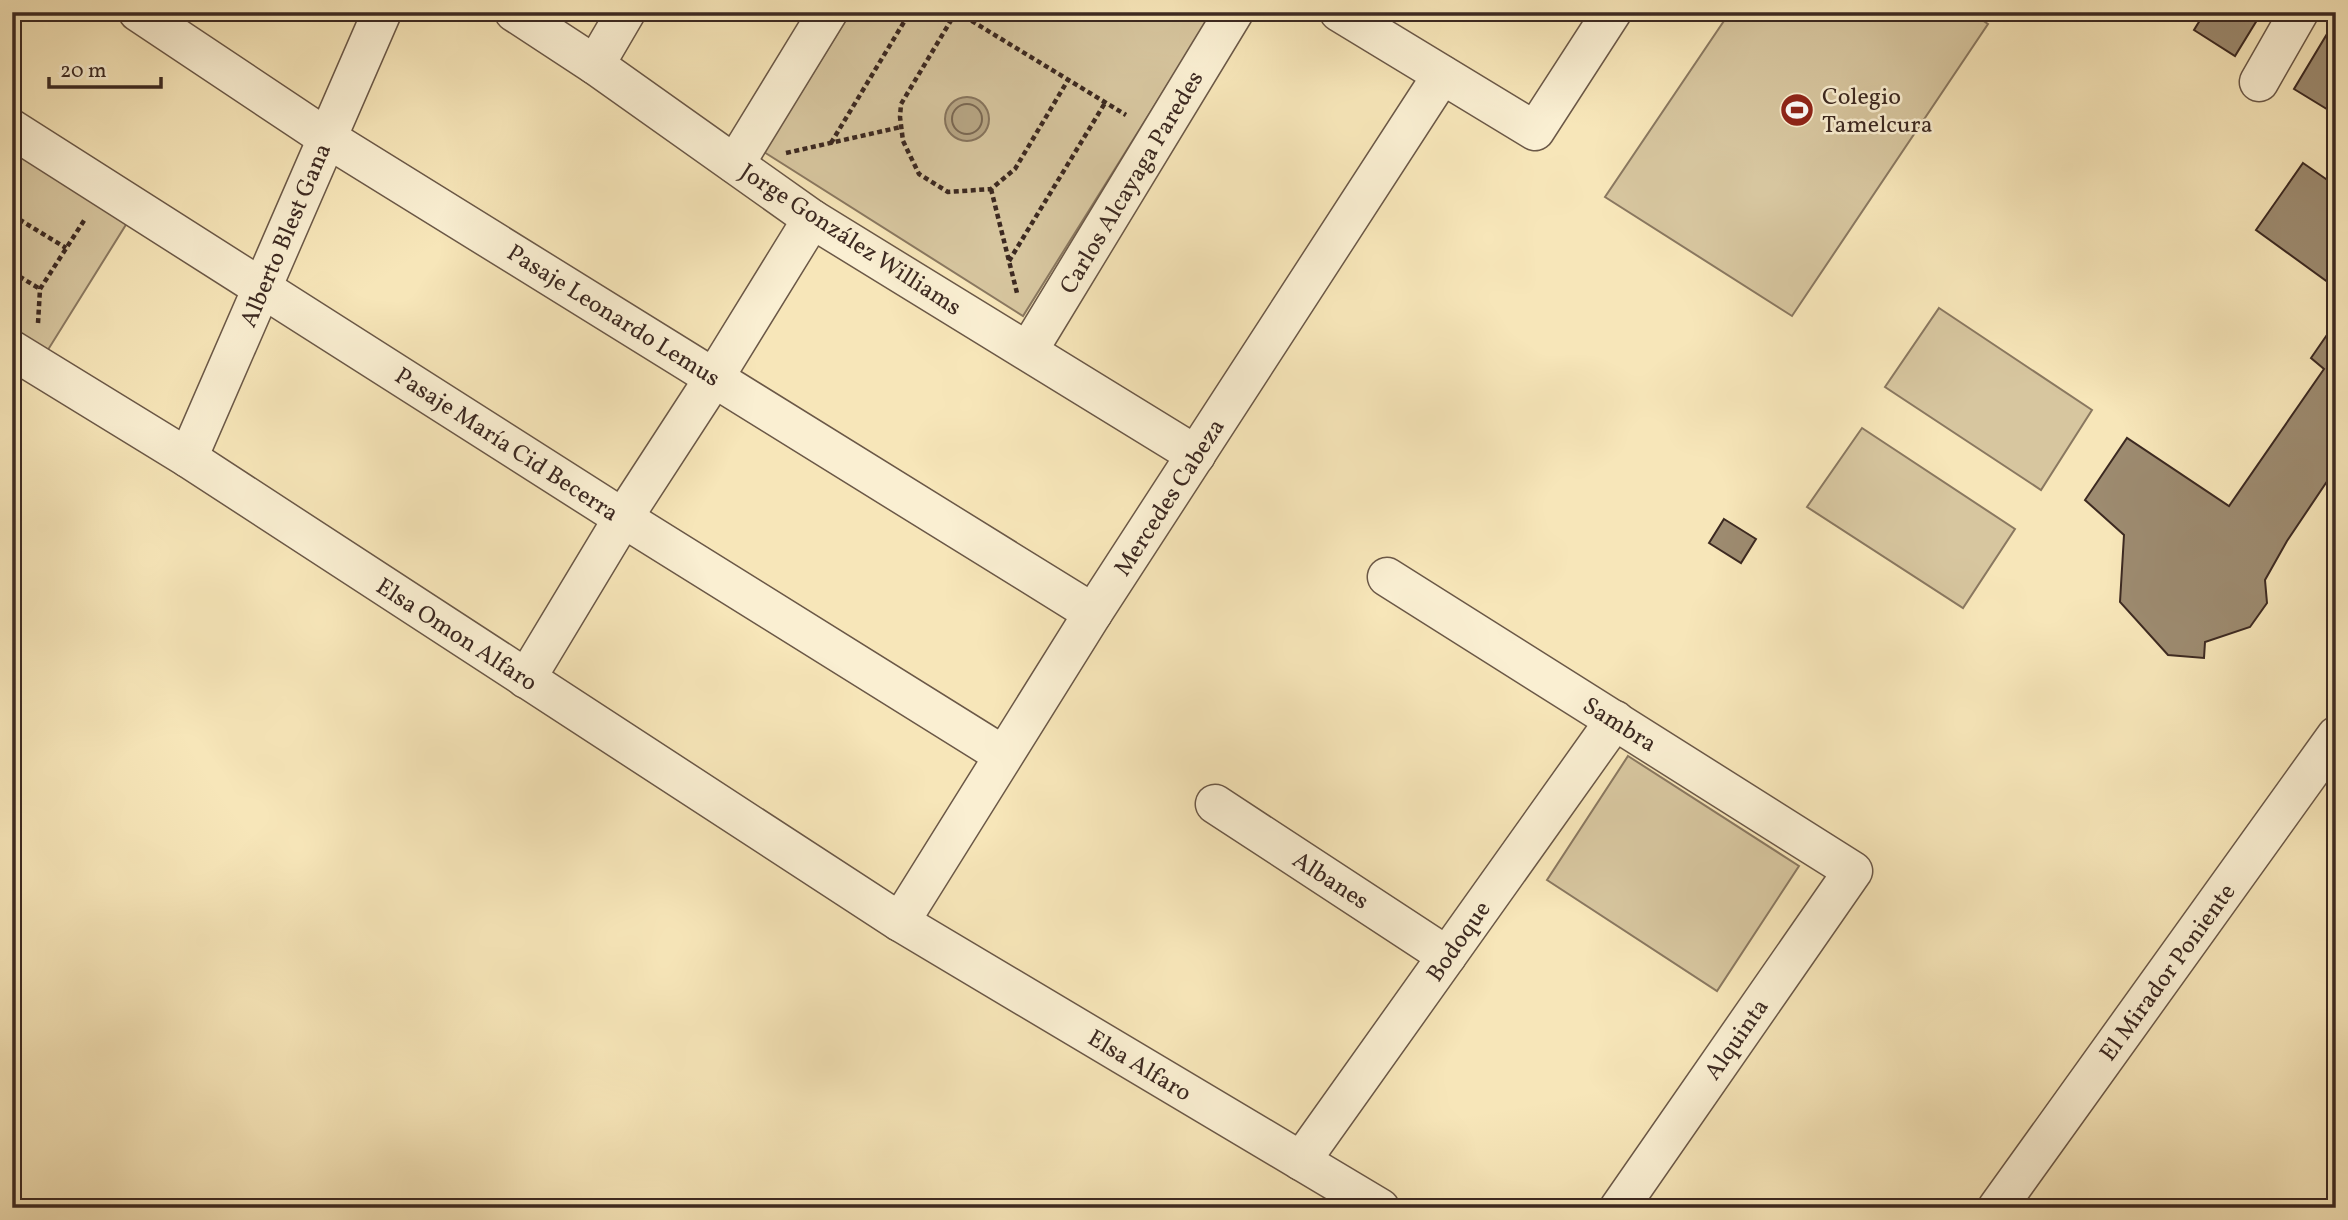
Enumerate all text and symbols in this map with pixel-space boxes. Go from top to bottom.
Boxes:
scale bar [49,46,161,90]
text: 20 m [60,57,106,86]
street label: Carlos Alcayaga Paredes [1052,65,1213,301]
place label: Colegio Tamelcura [1822,81,1933,143]
sports icon: Colegio Tamelcura [1778,91,1816,129]
street label: Alberto Blest Gana [233,138,341,333]
street label: Jorge González Williams [732,156,967,325]
street label: Pasaje Leonardo Lemus [500,237,726,396]
street label: Pasaje María Cid Becerra [387,360,625,531]
street label: Mercedes Cabeza [1107,413,1234,583]
street label: Elsa Omon Alfaro [368,571,543,701]
street label: Sambra [1575,690,1663,762]
street label: Albanes [1285,844,1375,919]
street label: El Mirador Poniente [2093,877,2245,1069]
street label: Bodoque [1419,895,1500,990]
street label: Alquinta [1697,992,1778,1088]
street label: Elsa Alfaro [1081,1022,1197,1111]

